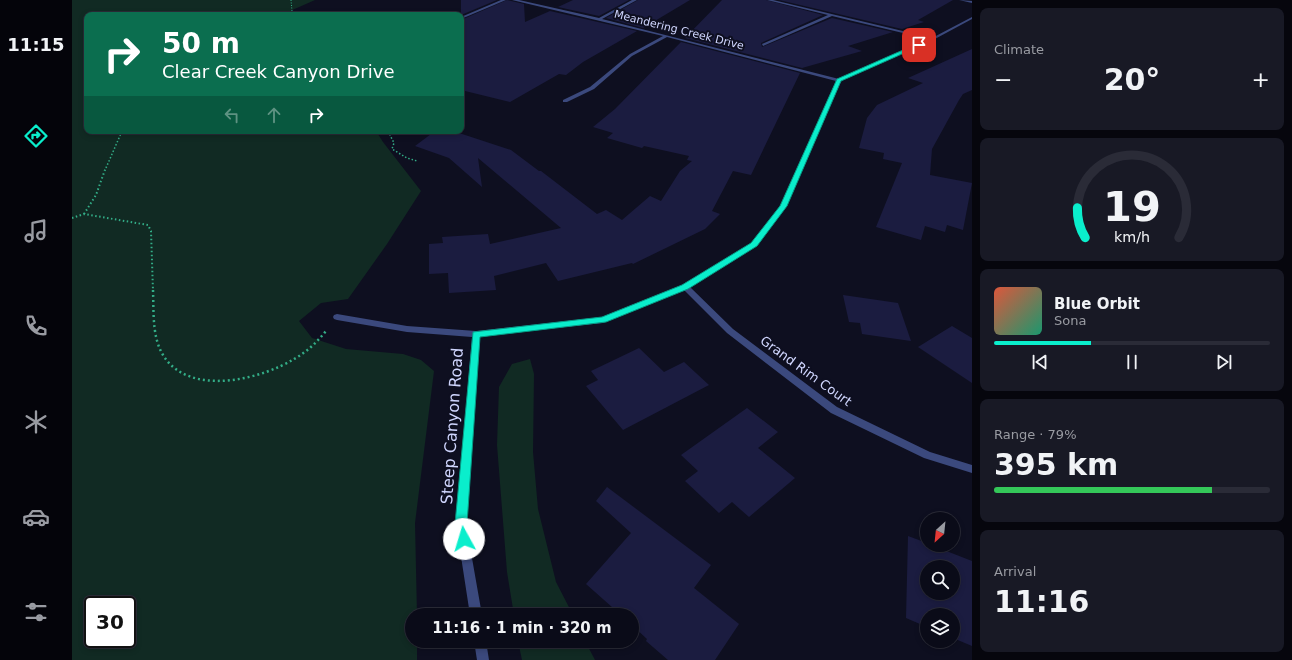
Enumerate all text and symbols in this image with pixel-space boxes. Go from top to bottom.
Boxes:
street label: Meandering Creek Drive [613,8,746,53]
text: 50 m [162,27,240,60]
icon: right [96,28,148,80]
pin [902,28,936,62]
text: 11:15 [7,34,65,55]
icon: arrive [908,34,930,56]
text: Climate [994,42,1044,57]
text: Clear Creek Canyon Drive [162,61,394,82]
text: 20° [1104,62,1160,97]
text: − [994,67,1012,92]
text: + [1252,67,1270,92]
icon: left [221,104,243,126]
icon: ahead [263,104,285,126]
icon: right [305,104,327,126]
icon: directions [22,122,50,150]
text: 19 [1103,181,1161,230]
icon: music [22,217,50,245]
text: km/h [1114,228,1150,244]
text: Blue Orbit [1054,295,1140,313]
icon: phone [22,312,50,340]
text: Sona [1054,313,1086,328]
street label: Grand Rim Court [757,333,855,409]
street label: Steep Canyon Road [437,347,467,505]
icon: previous [1029,351,1051,373]
icon: pause [1121,351,1143,373]
icon: next [1213,351,1235,373]
icon: climate [22,408,50,436]
text: Range · 79% [994,427,1077,442]
text: 395 km [994,447,1118,482]
icon: car [22,503,50,531]
north arrow [920,512,960,552]
map controls [920,512,960,648]
position arrow [443,518,485,560]
button: search [920,560,960,600]
text: Arrival [994,564,1036,579]
text: 11:16 [994,584,1090,619]
speed limit sign: 30 [84,596,136,648]
icon: filters [22,598,50,626]
button: layers [920,608,960,648]
text: 11:16 · 1 min · 320 m [432,619,612,637]

